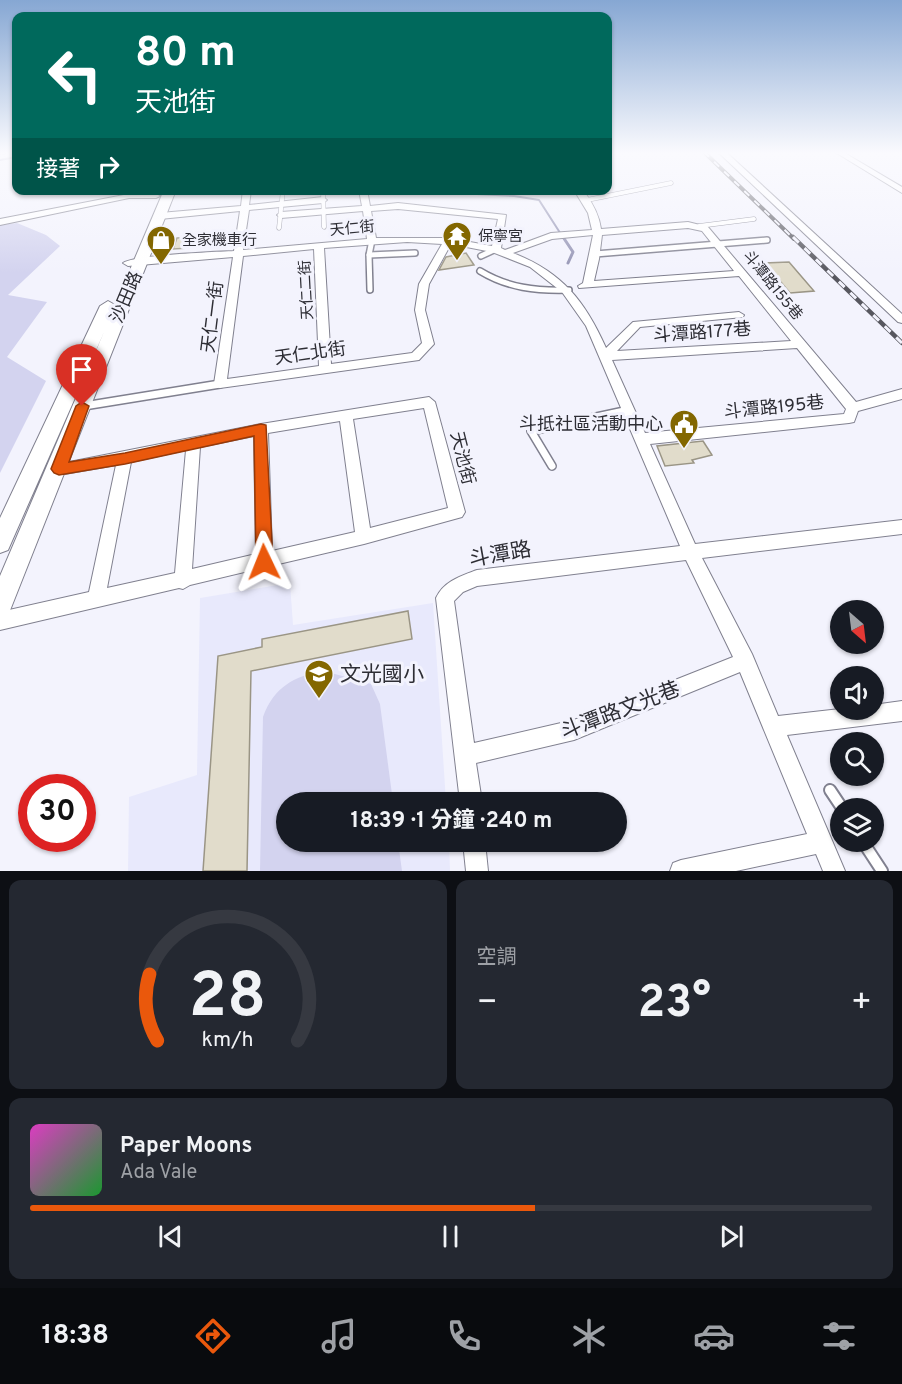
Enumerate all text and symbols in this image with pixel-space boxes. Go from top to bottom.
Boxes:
text: 80 m [135,28,236,81]
icon: left [36,36,114,114]
text: 天池街 [135,87,216,121]
icon: right [92,150,125,183]
text: 接著 [36,157,80,184]
street label: 天仁街 [329,218,375,241]
temple icon: 保寧宮 [441,220,473,262]
shop icon: 全家機車行 [145,224,177,266]
place label: 保寧宮 [478,228,523,247]
place label: 全家機車行 [182,232,257,251]
street label: 斗潭路155巷 [738,247,806,325]
street label: 天仁二街 [296,259,319,320]
street label: 沙田路 [106,268,149,327]
street label: 天仁一街 [198,280,229,354]
street label: 斗潭路177巷 [652,319,752,348]
street label: 天仁北街 [273,338,347,371]
pin [56,344,107,406]
icon: arrive [65,353,98,386]
street label: 斗潭路195巷 [723,392,825,425]
public building icon: 斗抵社區活動中心 [668,408,700,450]
place label: 斗抵社區活動中心 [519,414,663,437]
street label: 天池街 [444,429,479,487]
position arrow [232,530,296,594]
street label: 斗潭路 [467,537,534,574]
north arrow [830,600,884,654]
map controls [830,600,884,852]
school or university icon: 文光國小 [303,658,335,700]
place label: 文光國小 [340,662,424,689]
button: sound [830,666,884,720]
street label: 斗潭路文光巷 [557,676,684,747]
button: search [830,732,884,786]
speed limit sign: 30 [18,774,96,852]
button: layers [830,798,884,852]
text: 18:39 · 1 分鐘 · 240 m [351,808,552,835]
text: 空調 [477,945,517,971]
text: 28 [189,960,266,1039]
text: 23° [638,976,711,1033]
text: − [477,983,498,1025]
text: + [851,983,872,1025]
text: km/h [202,1028,254,1055]
text: Paper Moons [120,1133,252,1160]
text: Ada Vale [120,1160,197,1186]
icon: previous [154,1220,187,1253]
icon: pause [434,1220,467,1253]
icon: next [715,1220,748,1253]
icon: directions [192,1315,234,1357]
icon: music [318,1315,360,1357]
icon: phone [443,1315,485,1357]
icon: climate [568,1315,610,1357]
icon: car [693,1315,735,1357]
icon: filters [818,1315,860,1357]
text: 18:38 [42,1319,109,1353]

